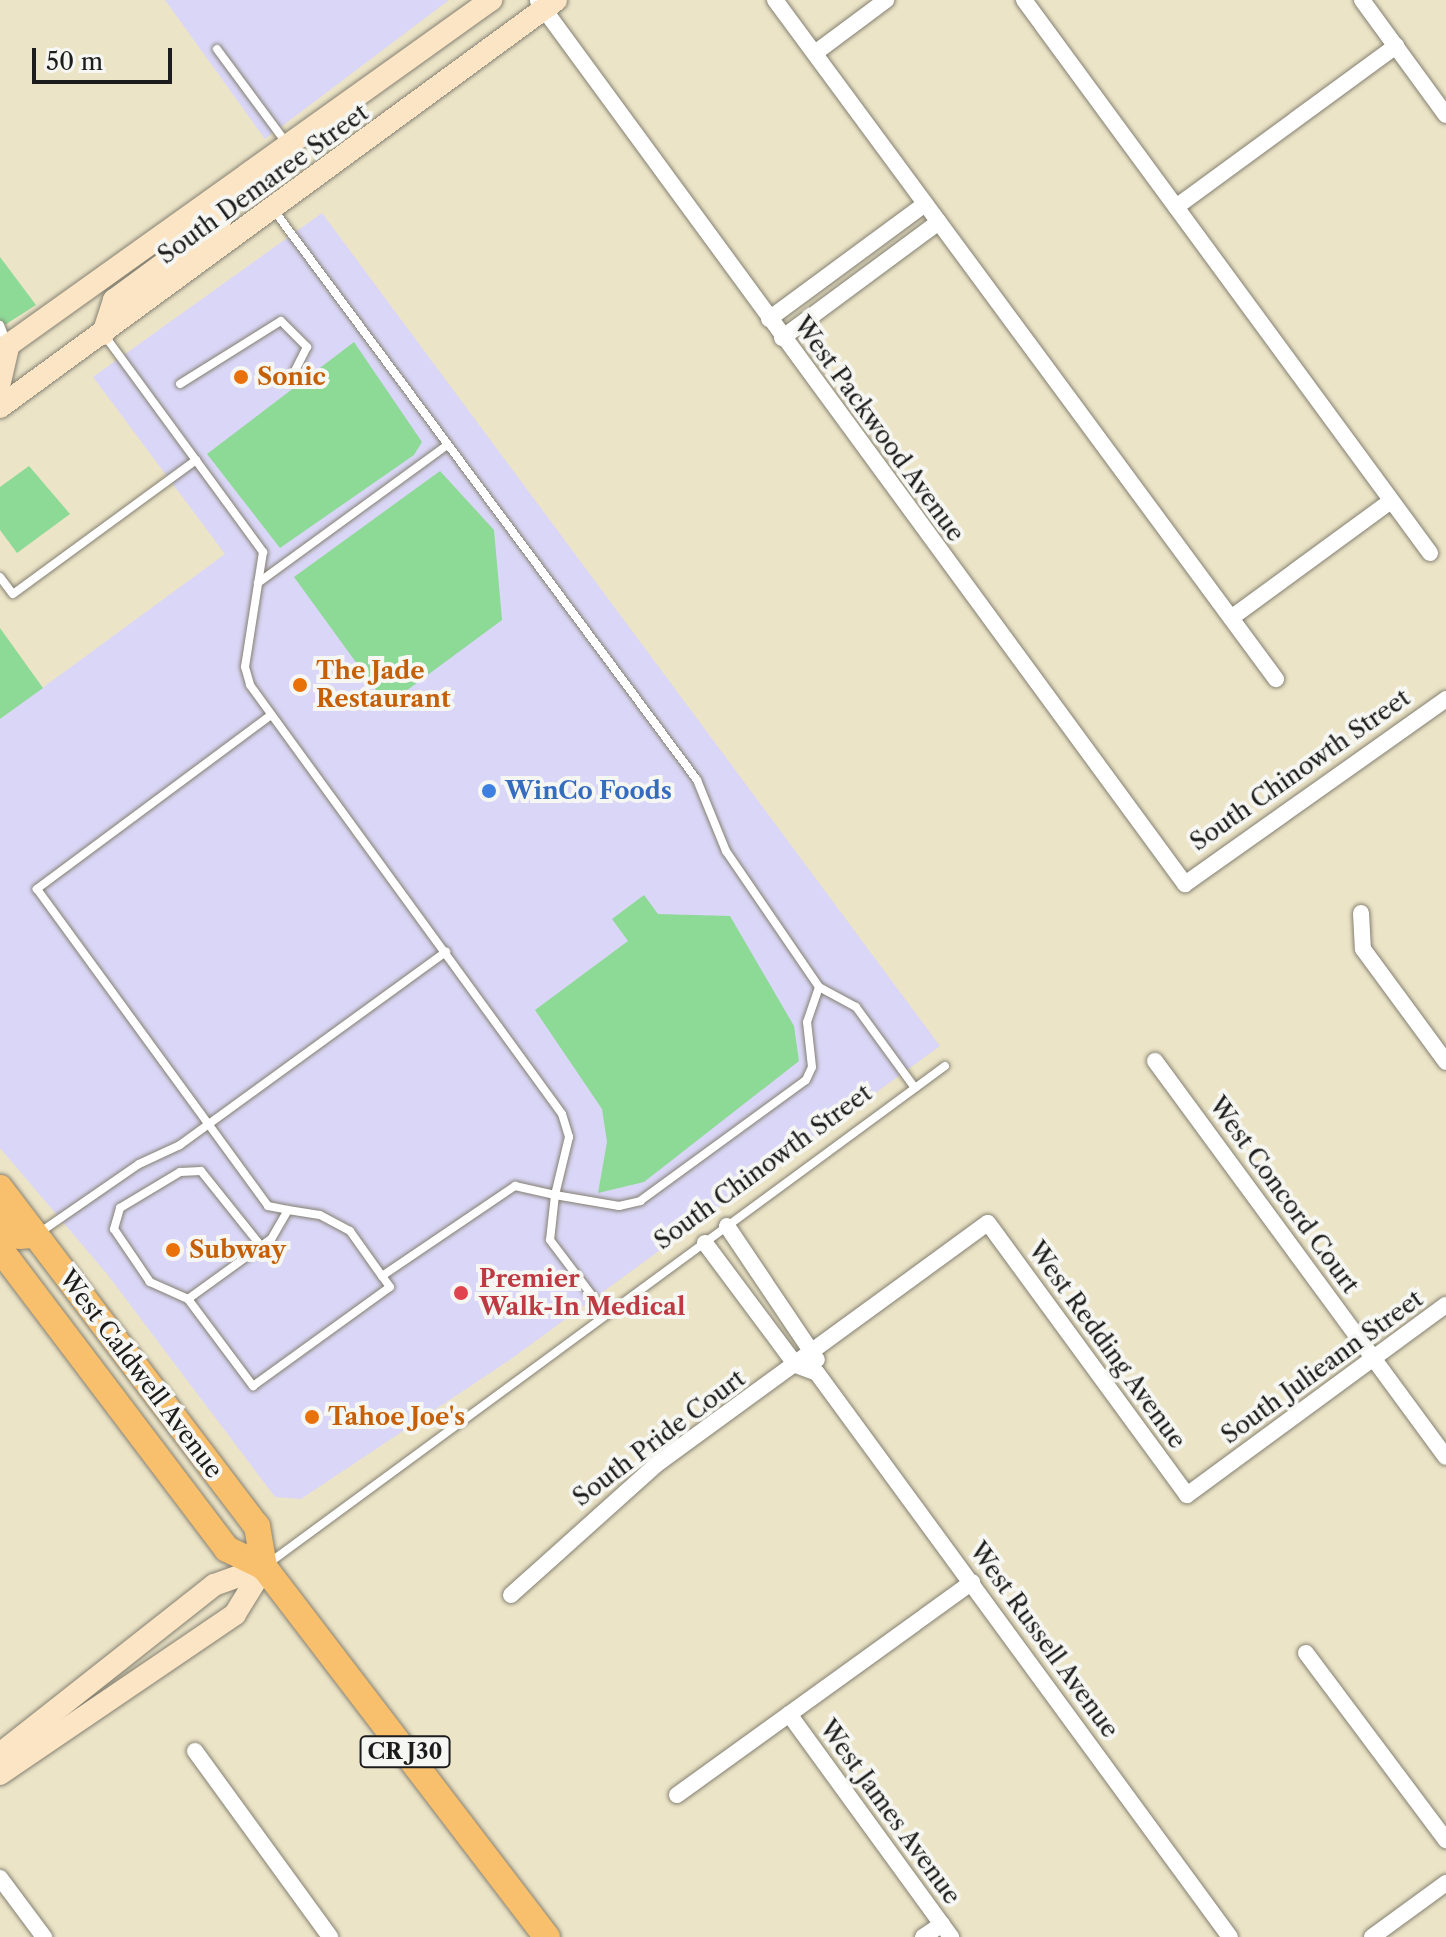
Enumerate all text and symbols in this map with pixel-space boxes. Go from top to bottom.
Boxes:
scale bar [36,32,176,82]
text: 50 m [46,47,103,76]
street label: South Demaree Street [152,98,374,270]
street label: West Packwood Avenue [787,311,971,547]
place label: Sonic [257,363,326,391]
marker: Sonic [232,368,250,386]
place label: The Jade Restaurant [316,657,451,713]
marker: The Jade Restaurant [291,676,309,694]
street label: South Chinowth Street [1185,683,1415,857]
place label: WinCo Foods [505,777,672,805]
marker: WinCo Foods [480,782,498,800]
street label: South Chinowth Street [649,1079,877,1255]
street label: West Concord Court [1203,1091,1365,1299]
place label: Subway [189,1236,286,1264]
street label: West Redding Avenue [1022,1236,1192,1454]
marker: Subway [164,1241,182,1259]
street label: West Caldwell Avenue [53,1264,229,1484]
place label: Premier Walk-In Medical [479,1265,685,1321]
marker: Premier Walk-In Medical [450,1282,472,1304]
street label: South Julieann Street [1216,1284,1428,1450]
street label: South Pride Court [567,1364,751,1512]
place label: Tahoe Joe's [328,1403,465,1431]
marker: Tahoe Joe's [303,1408,321,1426]
street label: West Russell Avenue [963,1536,1125,1744]
street label: West James Avenue [813,1714,967,1910]
road number: CR J30 [359,1734,451,1770]

